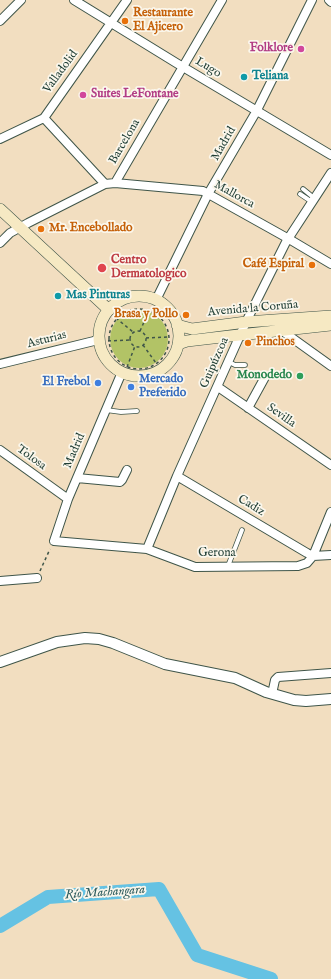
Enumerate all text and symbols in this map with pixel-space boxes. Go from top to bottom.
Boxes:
place label: Restaurante El Ajicero [133,7,193,35]
marker: Restaurante El Ajicero [120,16,130,26]
place label: Folklore [250,42,293,56]
marker: Folklore [296,44,306,54]
street label: Valladolid [41,48,81,96]
street label: Lugo [192,55,224,81]
place label: Teliana [252,70,288,84]
marker: Teliana [239,72,249,82]
place label: Suites LeFontane [91,88,179,102]
marker: Suites LeFontane [78,90,88,100]
street label: Barcelona [106,117,144,167]
street label: Madrid [209,124,239,164]
street label: Mallorca [211,178,257,212]
place label: Mr. Encebollado [49,222,133,236]
marker: Mr. Encebollado [36,224,46,234]
place label: Centro Dermatologico [111,254,186,282]
place label: Café Espiral [243,258,304,272]
marker: Café Espiral [307,260,317,270]
marker: Centro Dermatologico [96,262,108,274]
place label: Mas Pinturas [66,289,130,303]
marker: Mas Pinturas [53,291,63,301]
street label: Avenida la Coruña [207,298,299,320]
place label: Brasa y Pollo [114,308,178,322]
marker: Brasa y Pollo [181,310,191,320]
street label: Asturias [26,328,68,352]
street label: Guipúzcoa [197,335,233,391]
place label: Pinchos [256,336,295,350]
marker: Pinchos [243,338,253,348]
place label: Monodedo [237,369,292,383]
marker: Monodedo [295,371,305,381]
place label: Mercado Preferido [139,373,186,401]
place label: El Frebol [42,376,90,390]
marker: El Frebol [93,378,103,388]
marker: Mercado Preferido [126,382,136,392]
street label: Sevilla [264,401,298,431]
street label: Madrid [61,431,89,471]
street label: Tolosa [13,442,49,474]
street label: Cadiz [235,492,267,520]
street label: Gerona [198,547,236,561]
water label: Río Machangara [64,882,146,904]

